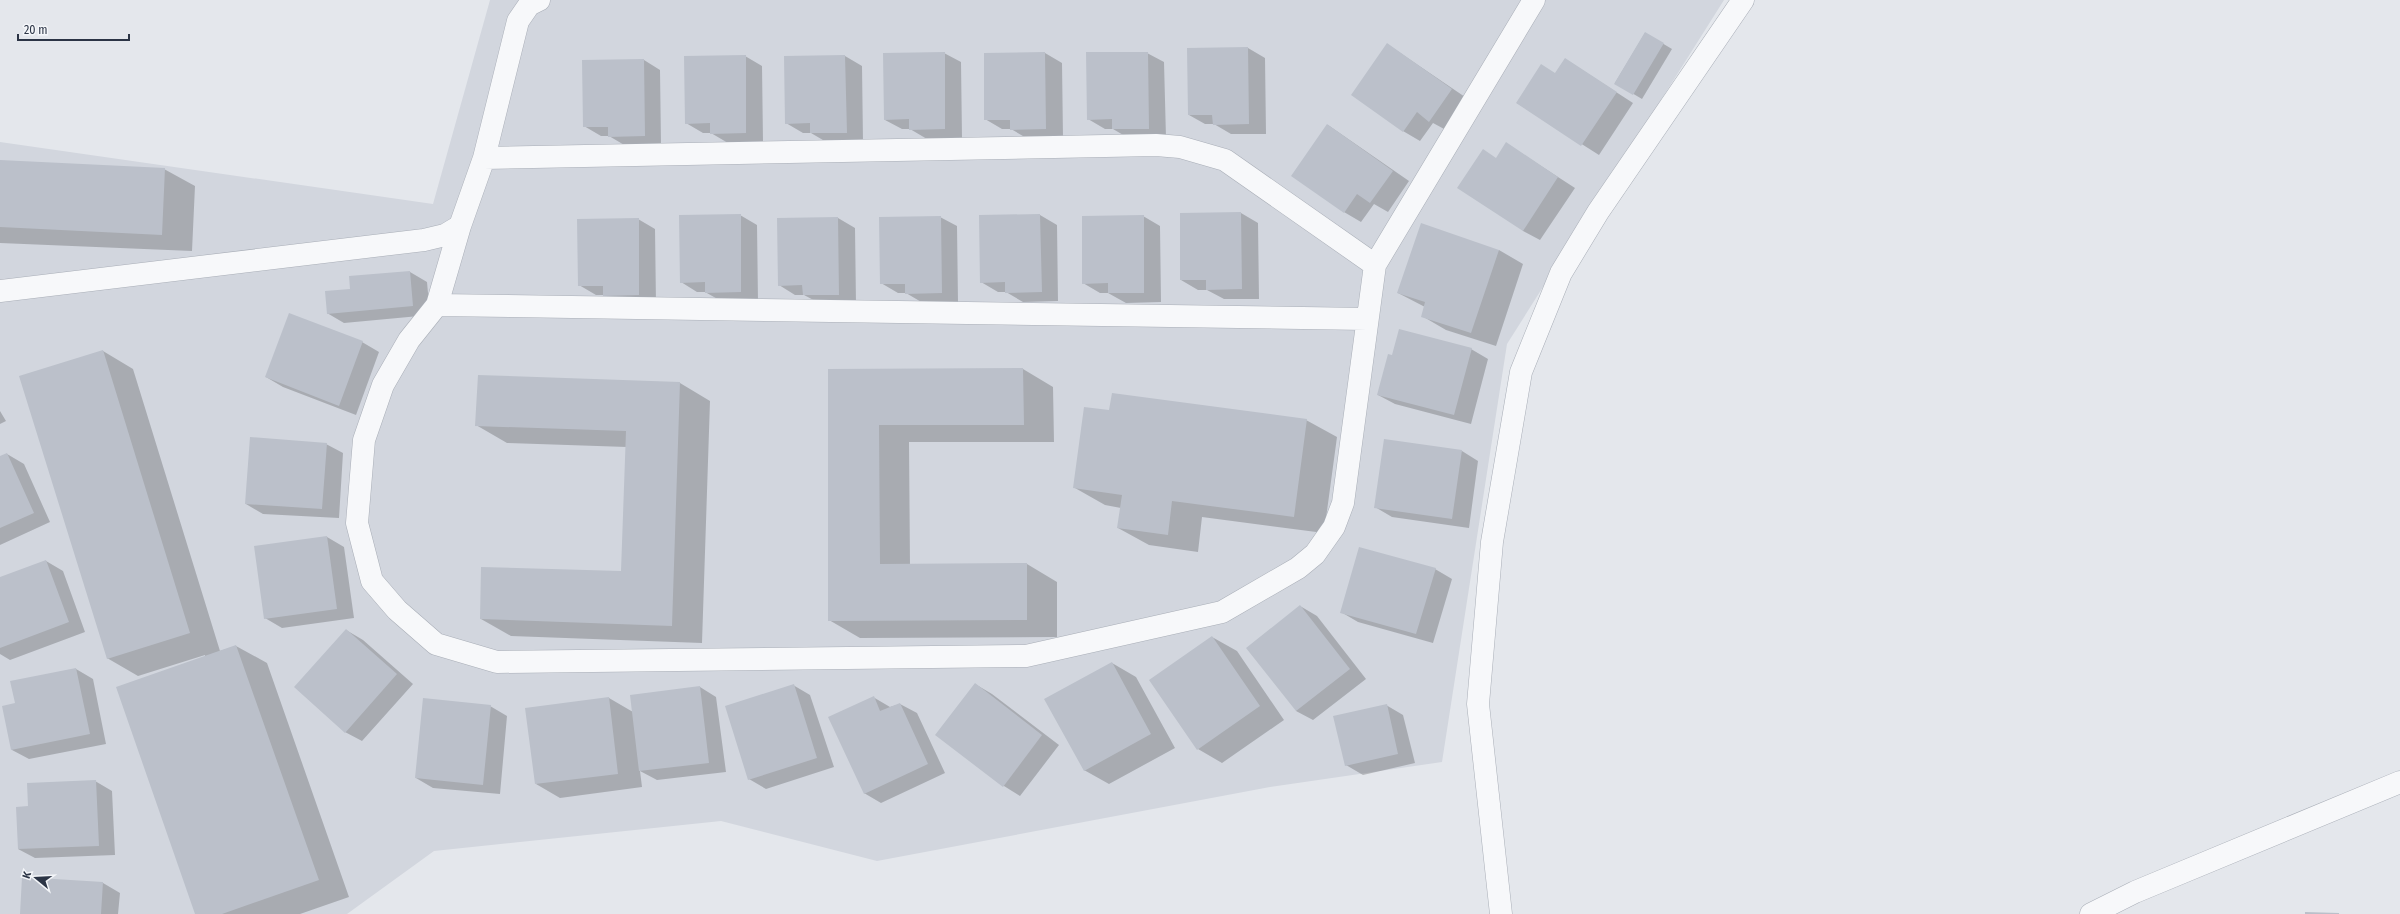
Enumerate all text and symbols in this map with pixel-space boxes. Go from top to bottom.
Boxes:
scale bar [18,16,129,42]
text: 20 m [24,23,48,37]
north arrow [16,858,56,898]
text: K [20,869,34,880]

